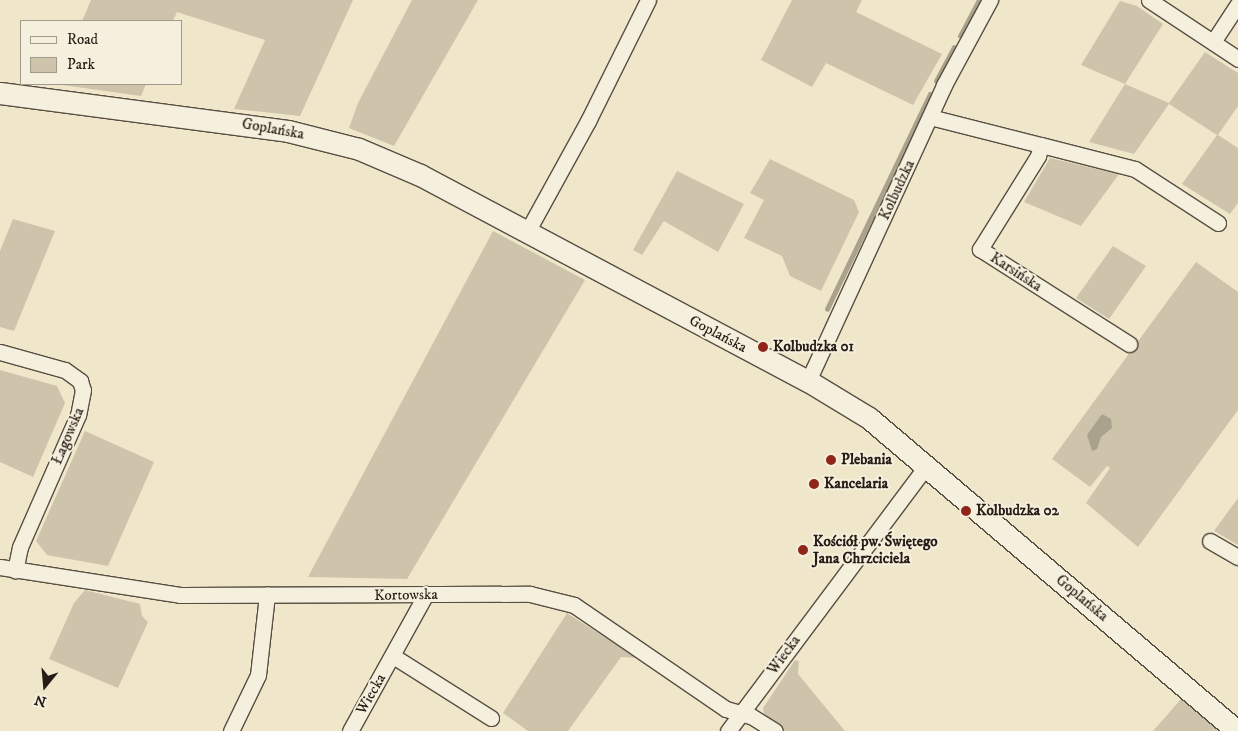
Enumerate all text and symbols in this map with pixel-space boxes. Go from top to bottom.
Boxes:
legend [20,20,182,85]
text: Road [67,30,98,49]
text: Park [67,55,95,74]
street label: Goplańska [241,115,305,143]
street label: Kolbudzka [875,157,919,223]
street label: Karsińska [987,249,1045,295]
street label: Goplańska [686,311,750,357]
place label: Kolbudzka 01 [773,338,854,356]
marker: Kolbudzka 01 [757,341,769,353]
street label: Łagowska [48,405,88,467]
place label: Plebania [841,451,892,469]
marker: Plebania [825,454,837,466]
place label: Kancelaria [824,475,888,493]
marker: Kancelaria [808,478,820,490]
place label: Kolbudzka 02 [976,502,1059,520]
marker: Kolbudzka 02 [960,505,972,517]
place label: Kościół pw. Świętego Jana Chrzciciela [813,532,938,567]
marker: Kościół pw. Świętego Jana Chrzciciela [797,544,809,556]
street label: Goplańska [1052,571,1112,625]
street label: Kortowska [374,585,438,605]
street label: Wiecka [764,632,804,678]
north arrow [20,661,70,711]
street label: Wiecka [352,670,390,718]
text: N [32,690,49,711]

